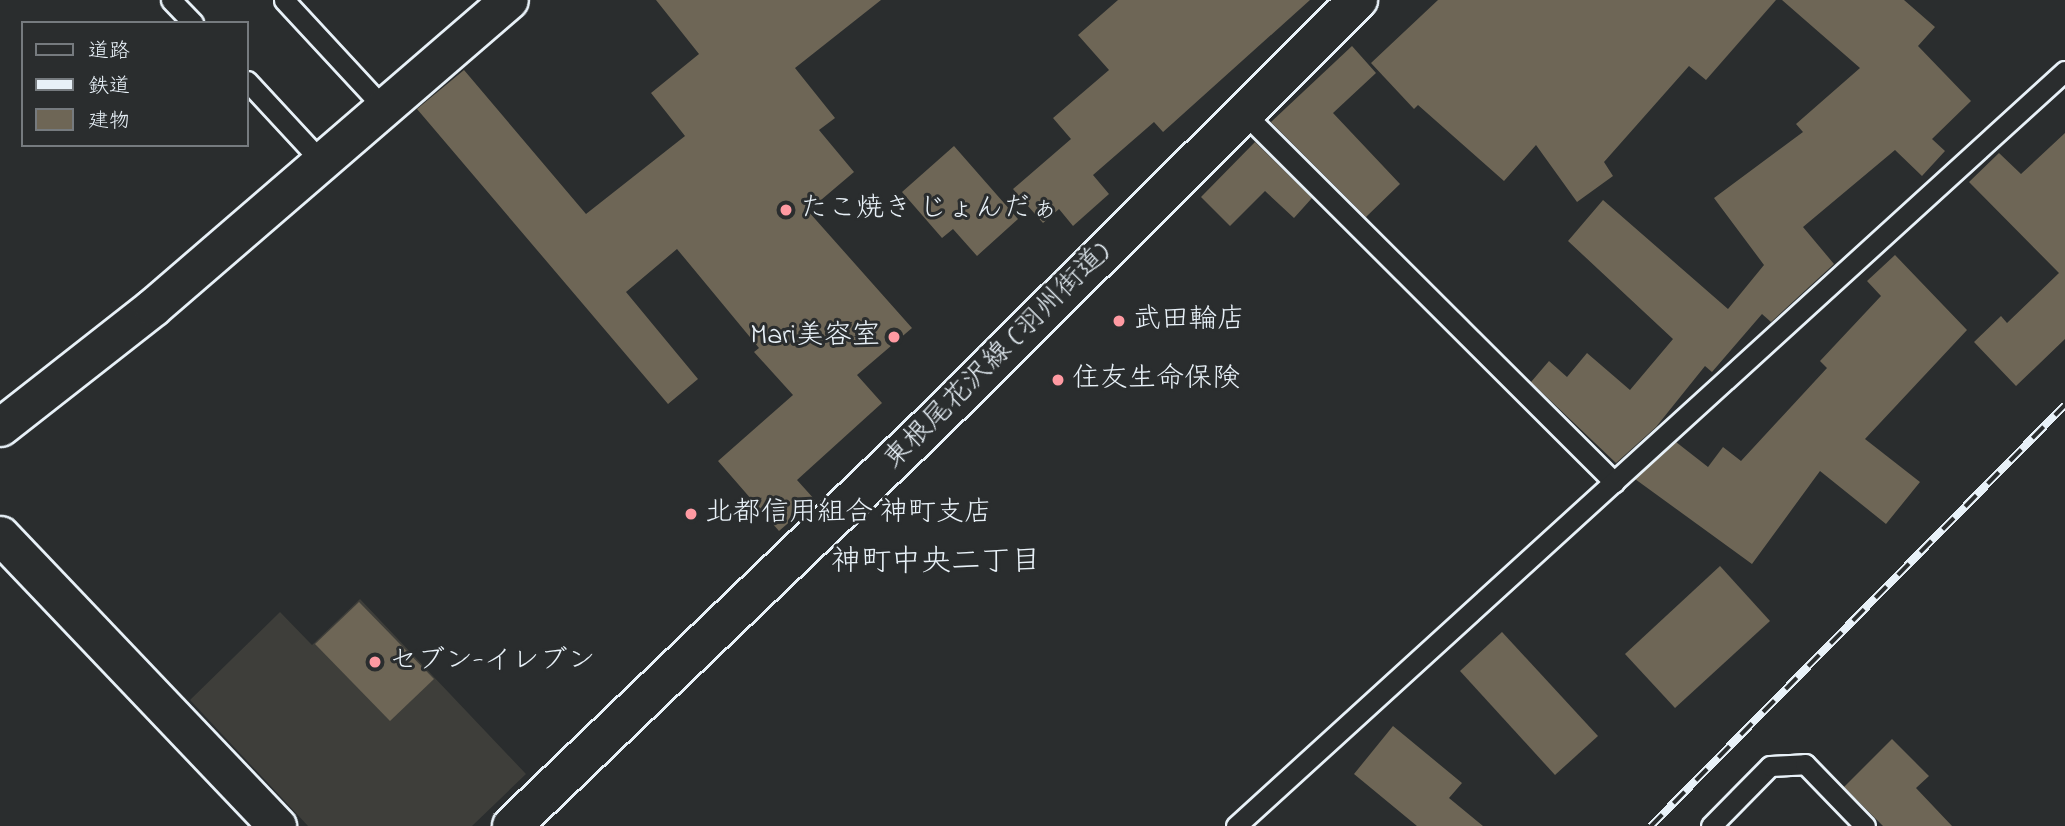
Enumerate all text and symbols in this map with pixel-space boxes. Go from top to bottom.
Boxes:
legend [21,21,248,147]
text: 道路 [88,37,130,67]
text: 鉄道 [88,72,130,102]
text: 建物 [88,107,130,137]
place label: たこ焼き じょんだぁ [800,193,1059,227]
marker: たこ焼き じょんだぁ [778,202,794,218]
street label: 東根尾花沢線 (羽州街道) [878,237,1118,477]
place label: 武田輪店 [1133,304,1245,338]
marker: 武田輪店 [1111,313,1127,329]
place label: Mari美容室 [750,320,880,354]
marker: Mari美容室 [886,329,902,345]
place label: 住友生命保険 [1072,363,1240,397]
marker: 住友生命保険 [1050,372,1066,388]
place label: 北都信用組合 神町支店 [705,497,992,531]
marker: 北都信用組合 神町支店 [683,506,699,522]
district label: 神町中央二丁目 [831,545,1041,581]
place label: セブン-イレブン [389,645,595,679]
marker: セブン-イレブン [367,654,383,670]

